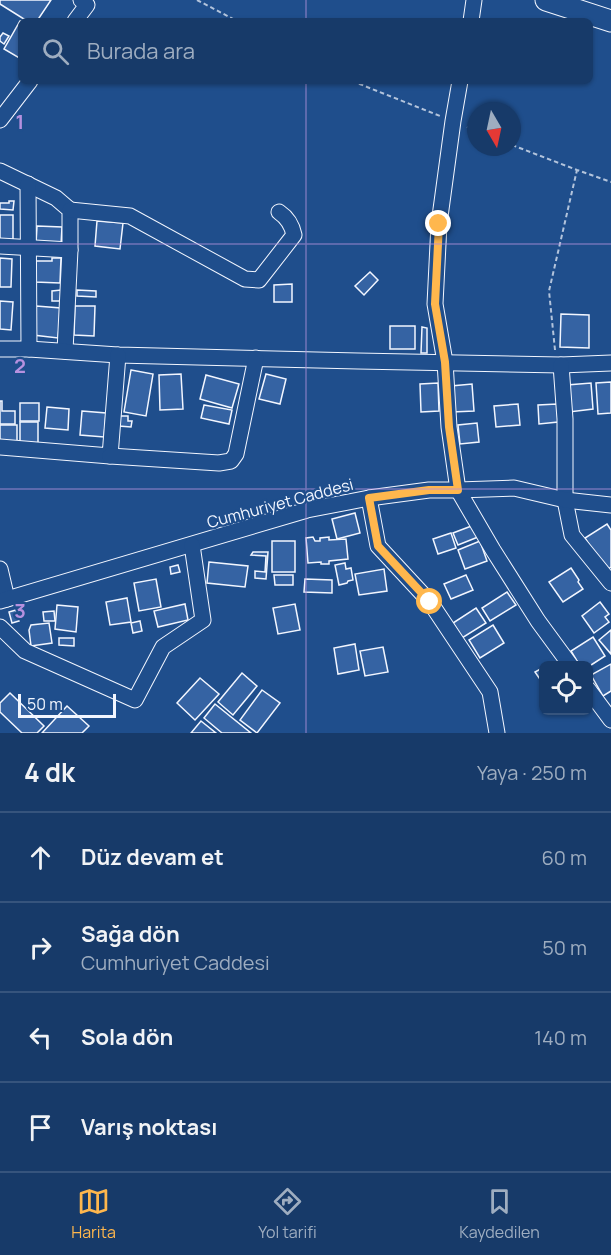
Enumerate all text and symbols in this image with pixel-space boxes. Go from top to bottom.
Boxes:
search box [18,18,593,84]
icon: search [39,35,72,68]
text: Burada ara [87,36,195,66]
north arrow [467,102,521,156]
text: 1 [16,108,24,135]
route end [425,210,451,236]
text: 2 [14,352,26,379]
street label: Cumhuriyet Caddesi [204,473,356,533]
route start [416,588,442,614]
text: 3 [14,597,26,624]
map controls [539,661,593,715]
button: locate [539,661,593,715]
scale bar [18,691,116,718]
text: 50 m [27,693,63,715]
text: 4 dk [24,754,75,790]
text: Yaya · 250 m [477,759,587,786]
icon: ahead [24,841,57,874]
text: Düz devam et [81,842,224,872]
text: 60 m [541,844,587,871]
text: Sağa dön [81,919,180,949]
icon: right [24,931,57,964]
text: 50 m [542,934,587,961]
text: Cumhuriyet Caddesi [81,949,270,976]
icon: left [24,1021,57,1054]
text: Sola dön [81,1022,173,1052]
text: 140 m [534,1024,587,1051]
icon: arrive [24,1111,57,1144]
text: Varış noktası [81,1112,217,1142]
tab: Harita [71,1185,116,1243]
tab: Yol tarifi [258,1185,317,1243]
tab: Kaydedilen [459,1185,540,1243]

